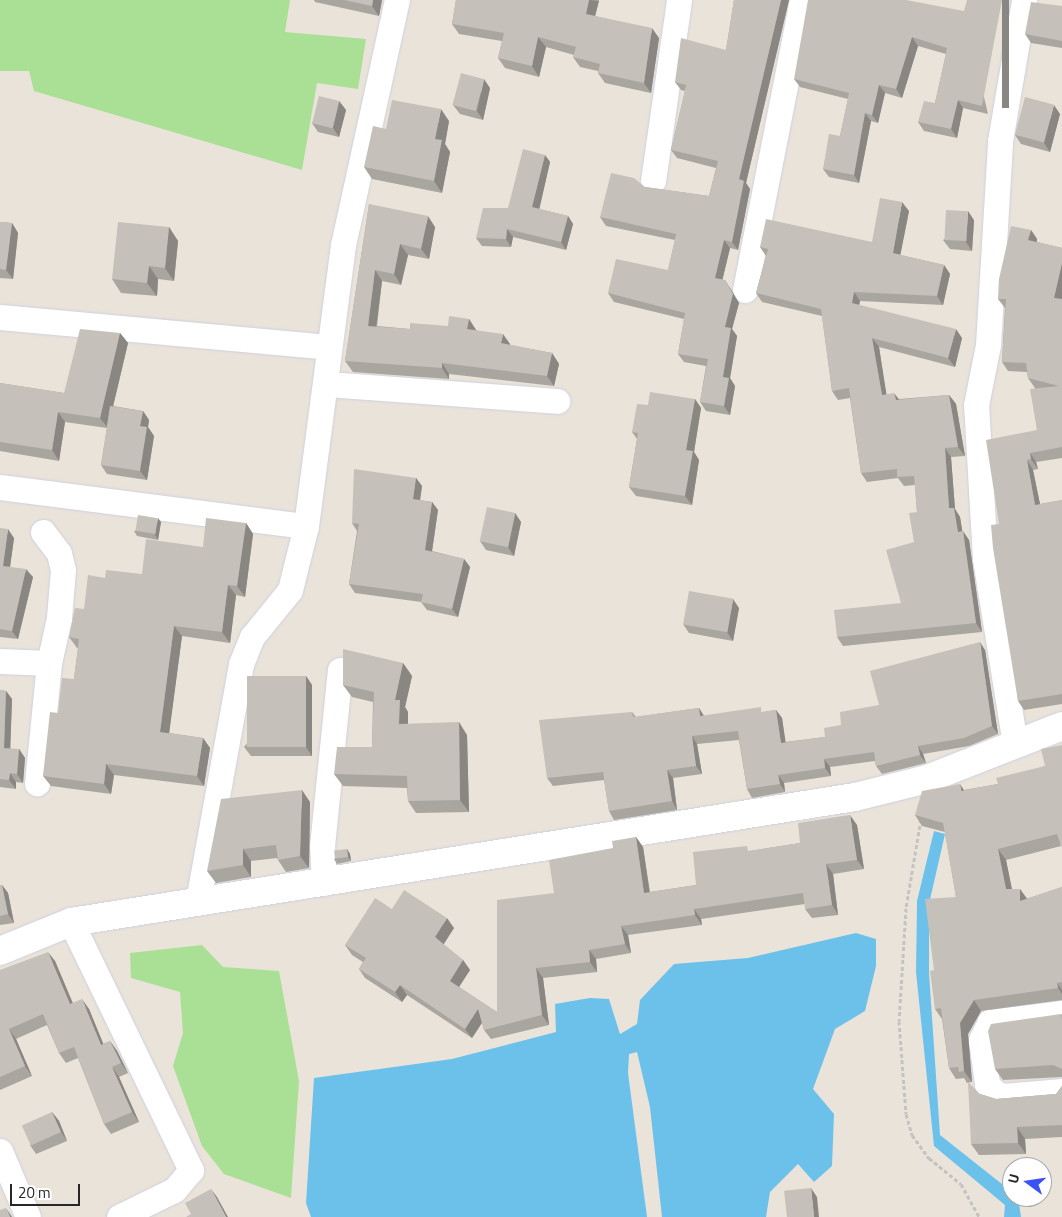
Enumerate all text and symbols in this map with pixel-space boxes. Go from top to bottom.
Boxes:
north arrow [1002,1157,1052,1207]
text: U [1002,1172,1024,1185]
scale bar [12,1174,82,1206]
text: 20 m [18,1181,51,1204]

